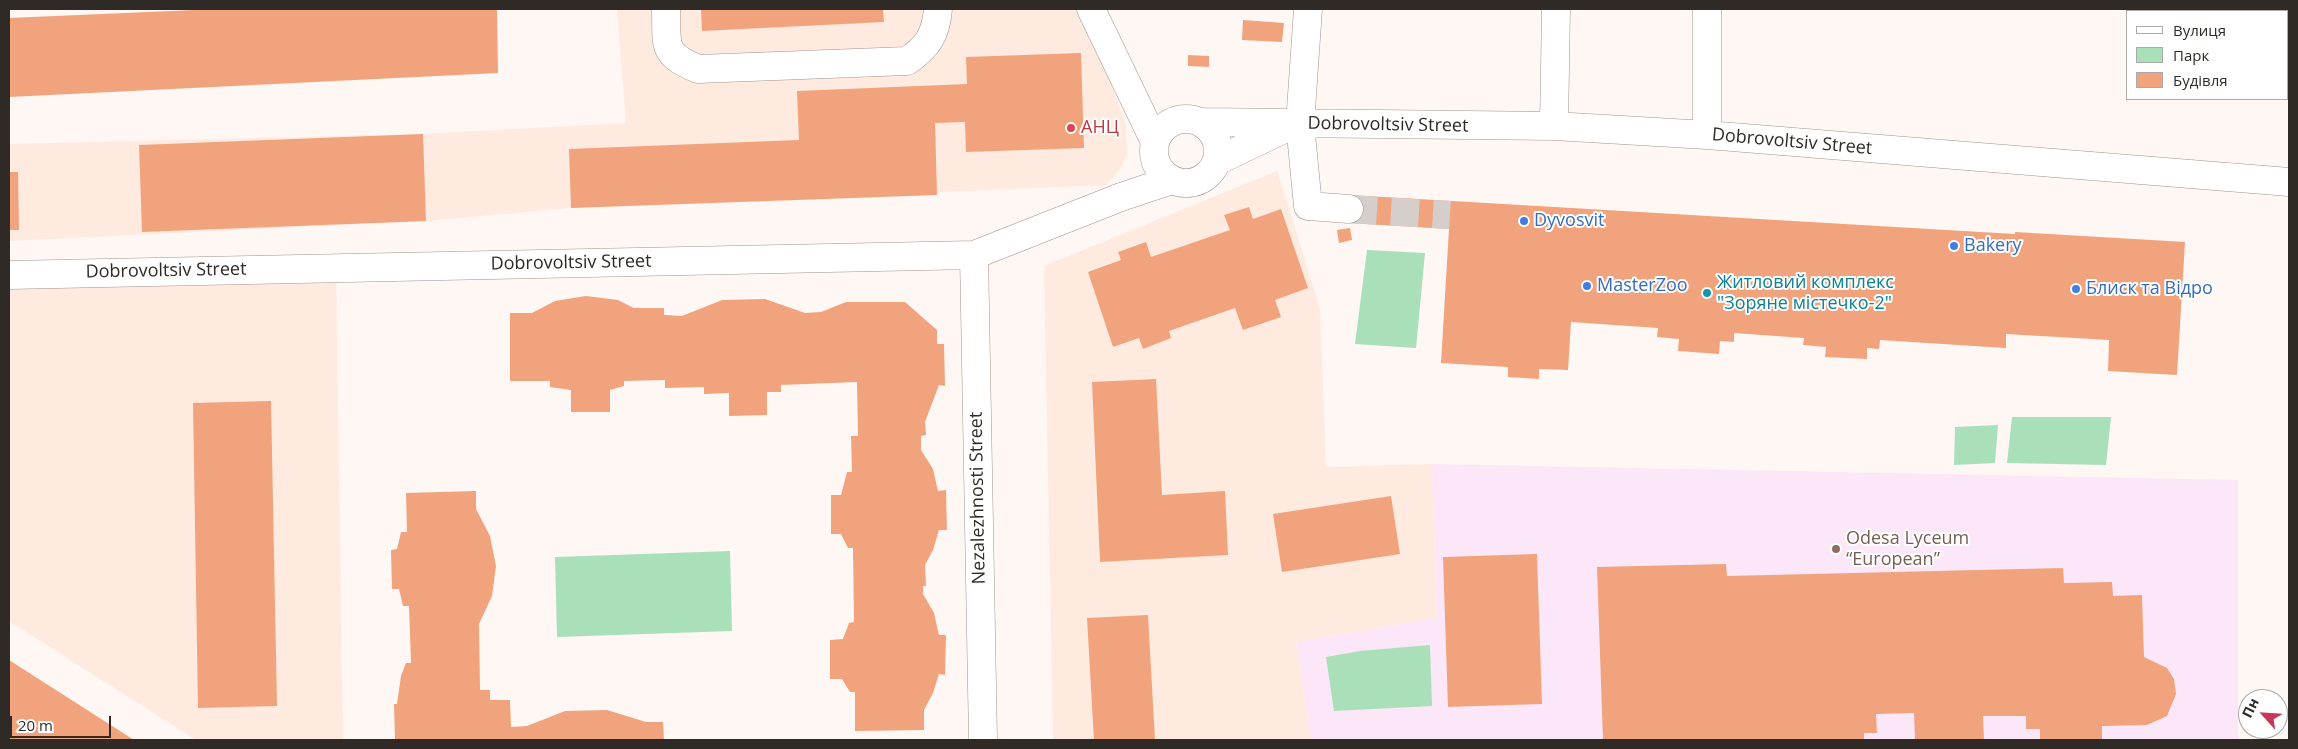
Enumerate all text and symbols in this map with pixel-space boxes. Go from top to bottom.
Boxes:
legend [2126,10,2288,100]
text: Вулиця [2173,20,2226,40]
text: Парк [2173,45,2209,65]
text: Будівля [2173,70,2228,90]
street label: Dobrovoltsiv Street [1307,113,1469,137]
place label: АНЦ [1081,117,1119,139]
marker: АНЦ [1065,122,1077,134]
street label: Dobrovoltsiv Street [1711,124,1873,160]
place label: Dyvosvit [1534,210,1604,232]
marker: Dyvosvit [1518,215,1530,227]
place label: Bakery [1964,235,2022,257]
marker: Bakery [1948,240,1960,252]
street label: Dobrovoltsiv Street [490,251,652,275]
street label: Dobrovoltsiv Street [85,259,247,283]
place label: Житловий комплекс "Зоряне містечко-2" [1717,272,1894,314]
place label: MasterZoo [1597,275,1688,297]
place label: Блиск та Відро [2086,278,2213,300]
marker: MasterZoo [1581,280,1593,292]
marker: Блиск та Відро [2070,283,2082,295]
marker: Житловий комплекс "Зоряне містечко-2" [1701,287,1713,299]
street label: Nezalezhnosti Street [966,412,990,584]
place label: Odesa Lyceum “European” [1846,528,1969,570]
marker: Odesa Lyceum “European” [1830,543,1842,555]
north arrow [2238,689,2288,739]
text: Пн [2237,695,2263,721]
scale bar [12,706,114,738]
text: 20 m [18,715,53,735]

